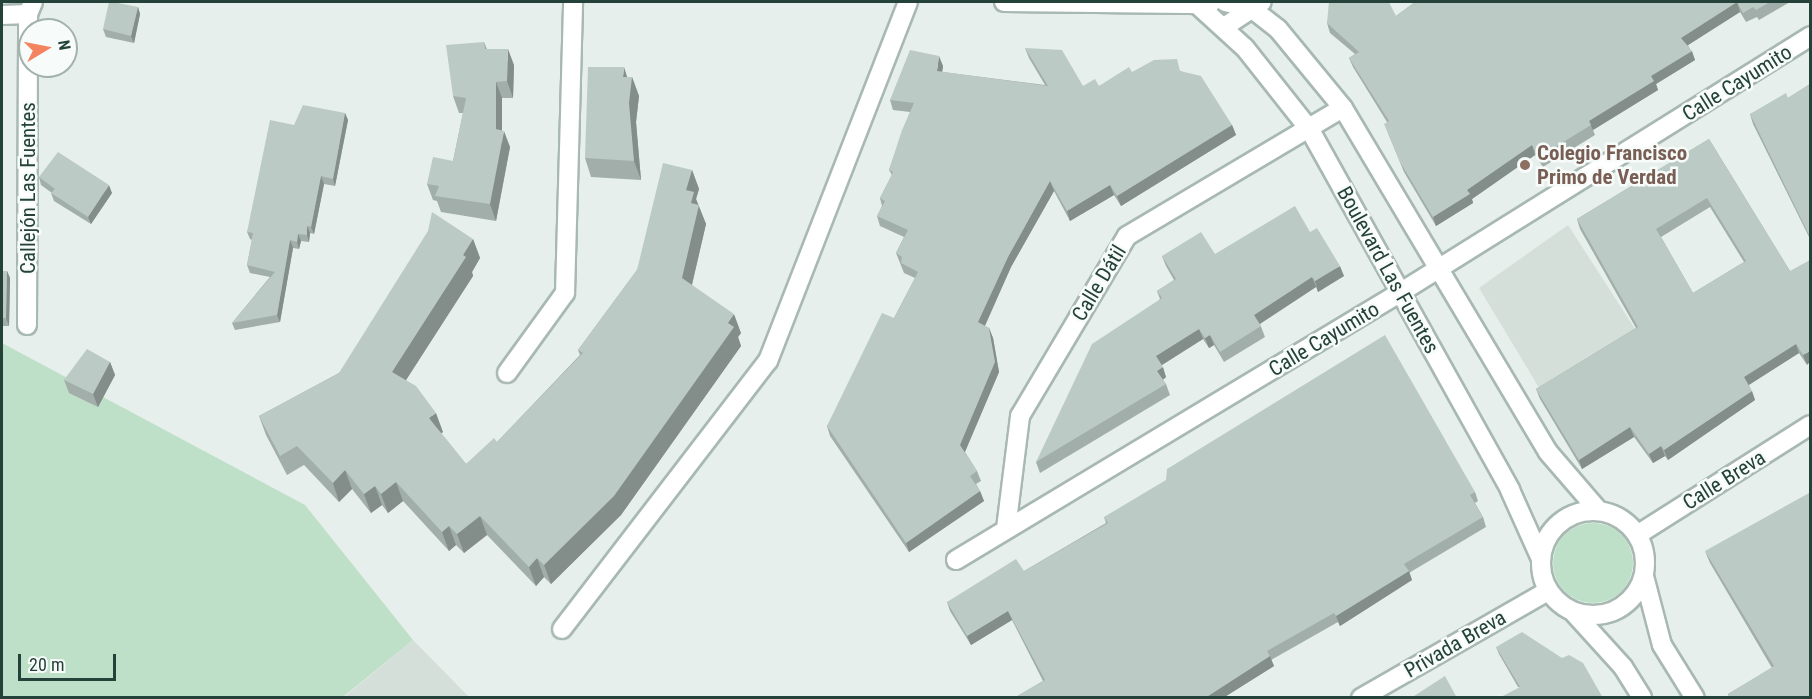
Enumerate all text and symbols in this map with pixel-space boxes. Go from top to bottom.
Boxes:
north arrow [18,18,78,78]
text: N [54,39,74,52]
street label: Calle Cayumito [1678,39,1796,127]
street label: Callejón Las Fuentes [15,102,41,274]
place label: Colegio Francisco Primo de Verdad [1537,140,1687,190]
marker: Colegio Francisco Primo de Verdad [1518,158,1532,172]
street label: Boulevard Las Fuentes [1332,182,1444,358]
street label: Calle Dátil [1067,240,1131,326]
street label: Calle Cayumito [1264,296,1384,382]
street label: Calle Breva [1678,445,1770,515]
street label: Privada Breva [1400,605,1510,683]
scale bar [21,642,118,680]
text: 20 m [29,654,64,675]

